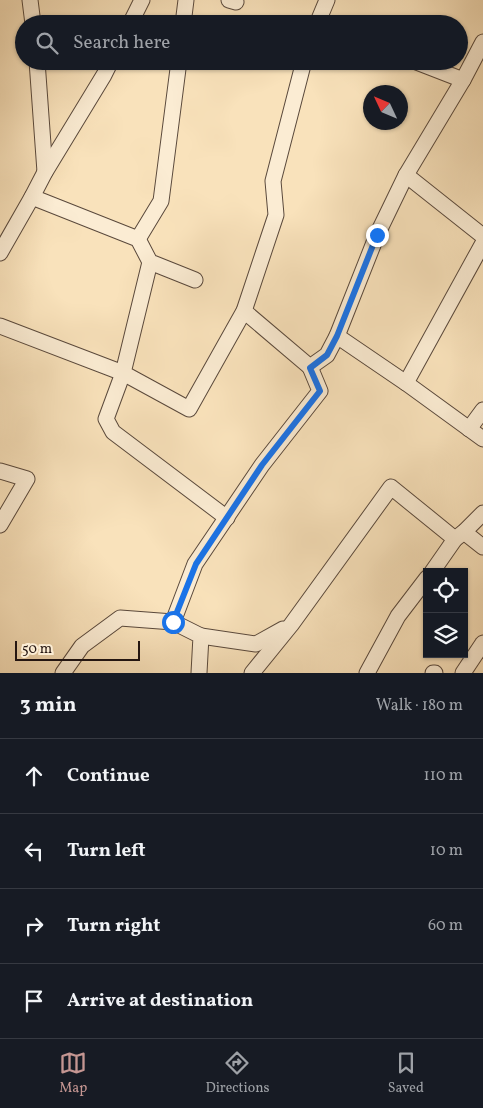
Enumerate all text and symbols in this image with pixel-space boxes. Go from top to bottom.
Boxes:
search box [15,15,468,70]
icon: search [33,29,61,57]
text: Search here [73,30,170,56]
north arrow [363,85,408,130]
route end [366,224,389,247]
map controls [423,568,468,658]
button: locate [423,568,468,613]
route start [162,611,185,634]
button: layers [423,613,468,658]
scale bar [15,638,140,661]
text: 50 m [22,640,52,659]
text: 3 min [20,691,76,720]
text: Walk · 180 m [376,695,463,717]
icon: ahead [20,762,48,790]
text: Continue [67,763,150,789]
text: 110 m [424,765,463,787]
icon: left [20,837,48,865]
text: Turn left [67,838,146,864]
text: 10 m [430,840,463,862]
icon: right [20,912,48,940]
text: Turn right [67,913,160,939]
text: 60 m [428,915,463,937]
icon: arrive [20,987,48,1015]
text: Arrive at destination [67,988,253,1014]
tab: Map [59,1049,87,1098]
tab: Directions [205,1049,270,1098]
tab: Saved [388,1049,424,1098]

